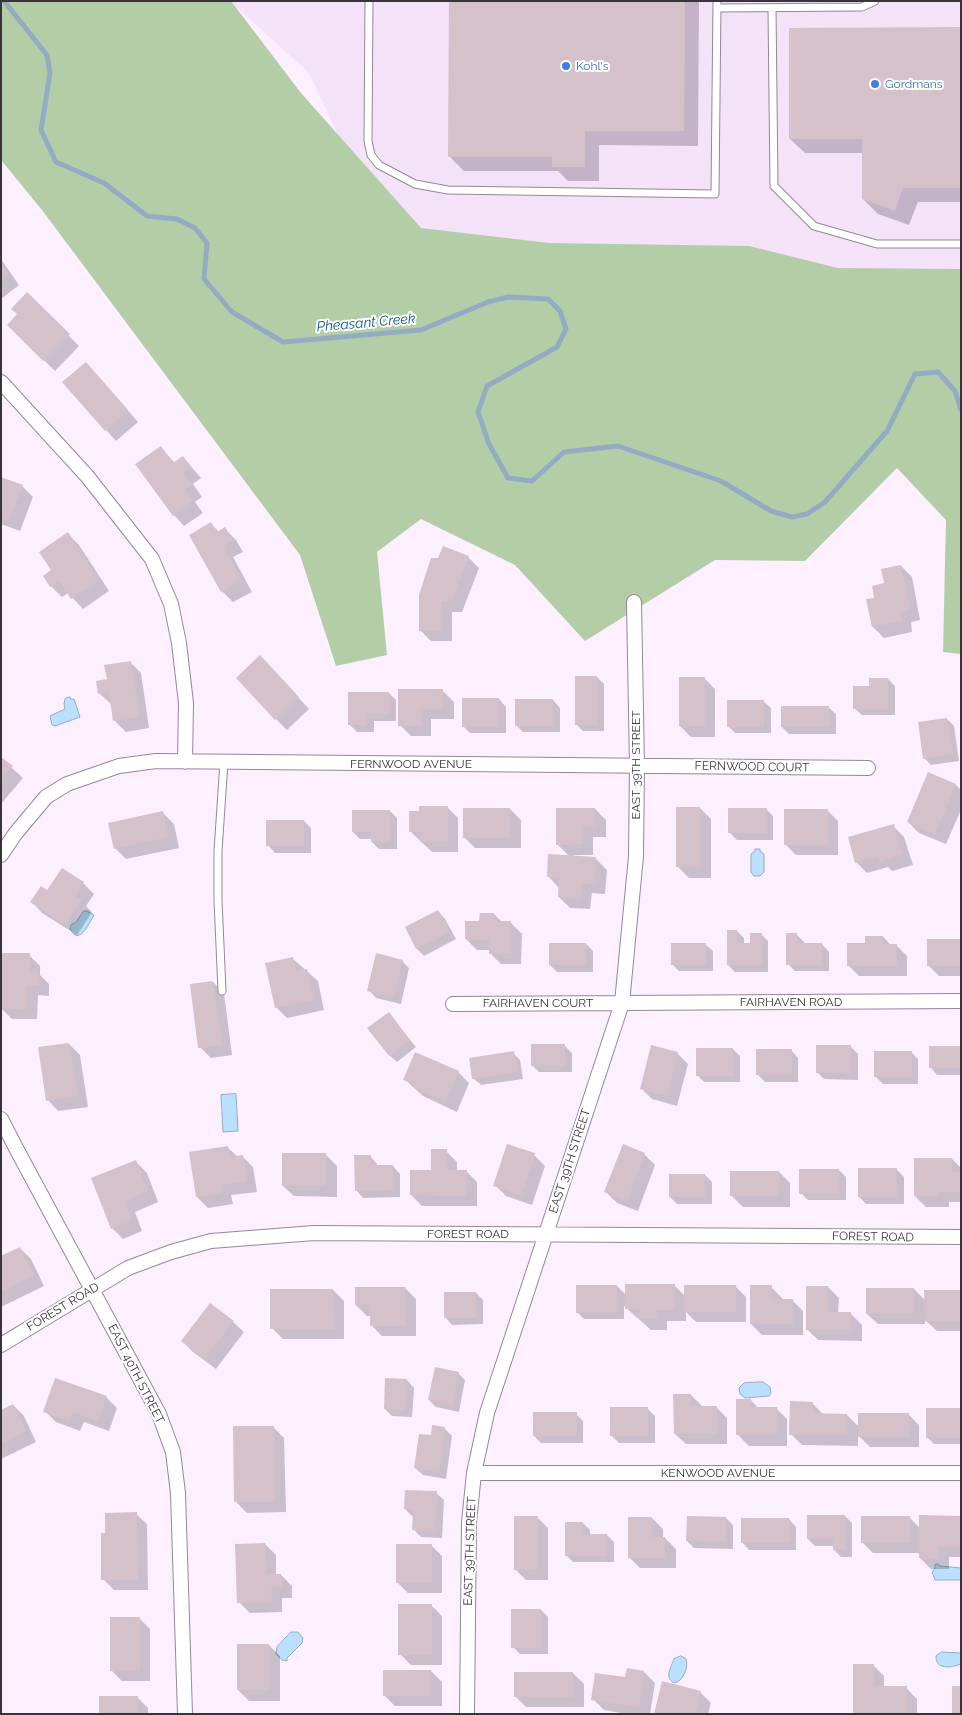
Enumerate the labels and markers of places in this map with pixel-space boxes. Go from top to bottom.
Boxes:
place label: Kohl's [576,59,609,73]
marker: Kohl's [560,60,572,72]
place label: Gordmans [885,77,943,91]
marker: Gordmans [869,78,881,90]

